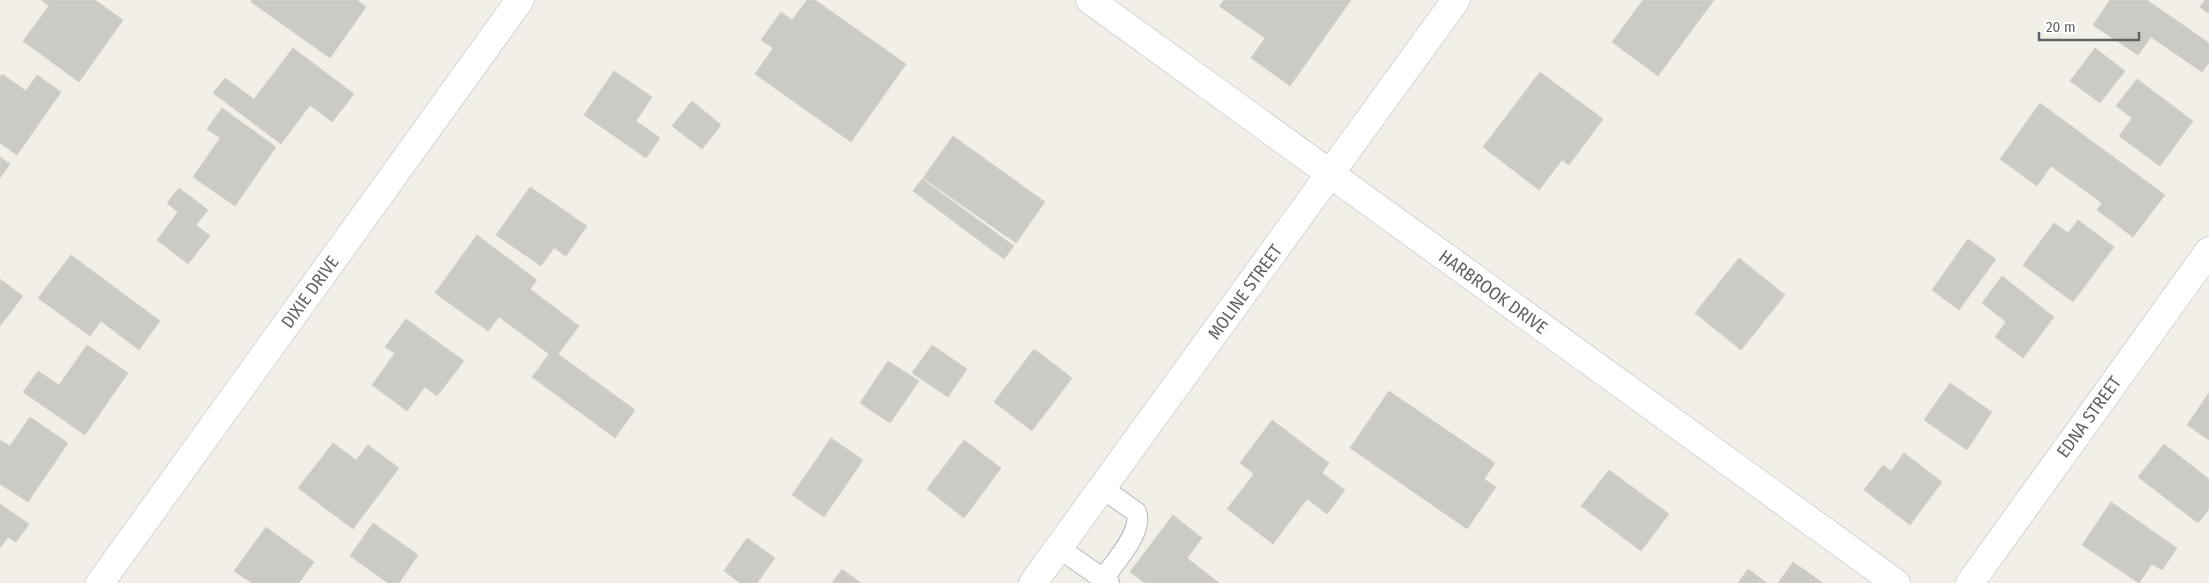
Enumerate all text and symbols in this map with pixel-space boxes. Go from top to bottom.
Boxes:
scale bar [2039,10,2139,42]
text: 20 m [2046,18,2076,36]
street label: MOLINE STREET [1203,240,1287,344]
street label: HARBROOK DRIVE [1434,245,1552,339]
street label: DIXIE DRIVE [276,252,344,332]
street label: EDNA STREET [2052,371,2126,462]

